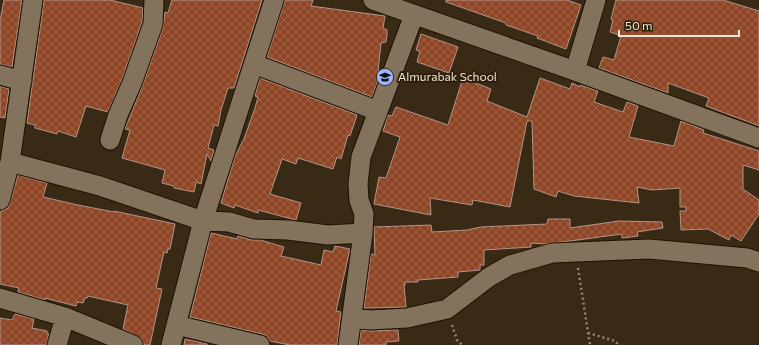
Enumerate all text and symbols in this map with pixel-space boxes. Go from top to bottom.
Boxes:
scale bar [619,12,739,38]
text: 50 m [625,18,653,32]
school or university icon: Almurabak School [375,67,395,87]
place label: Almurabak School [398,69,497,83]

